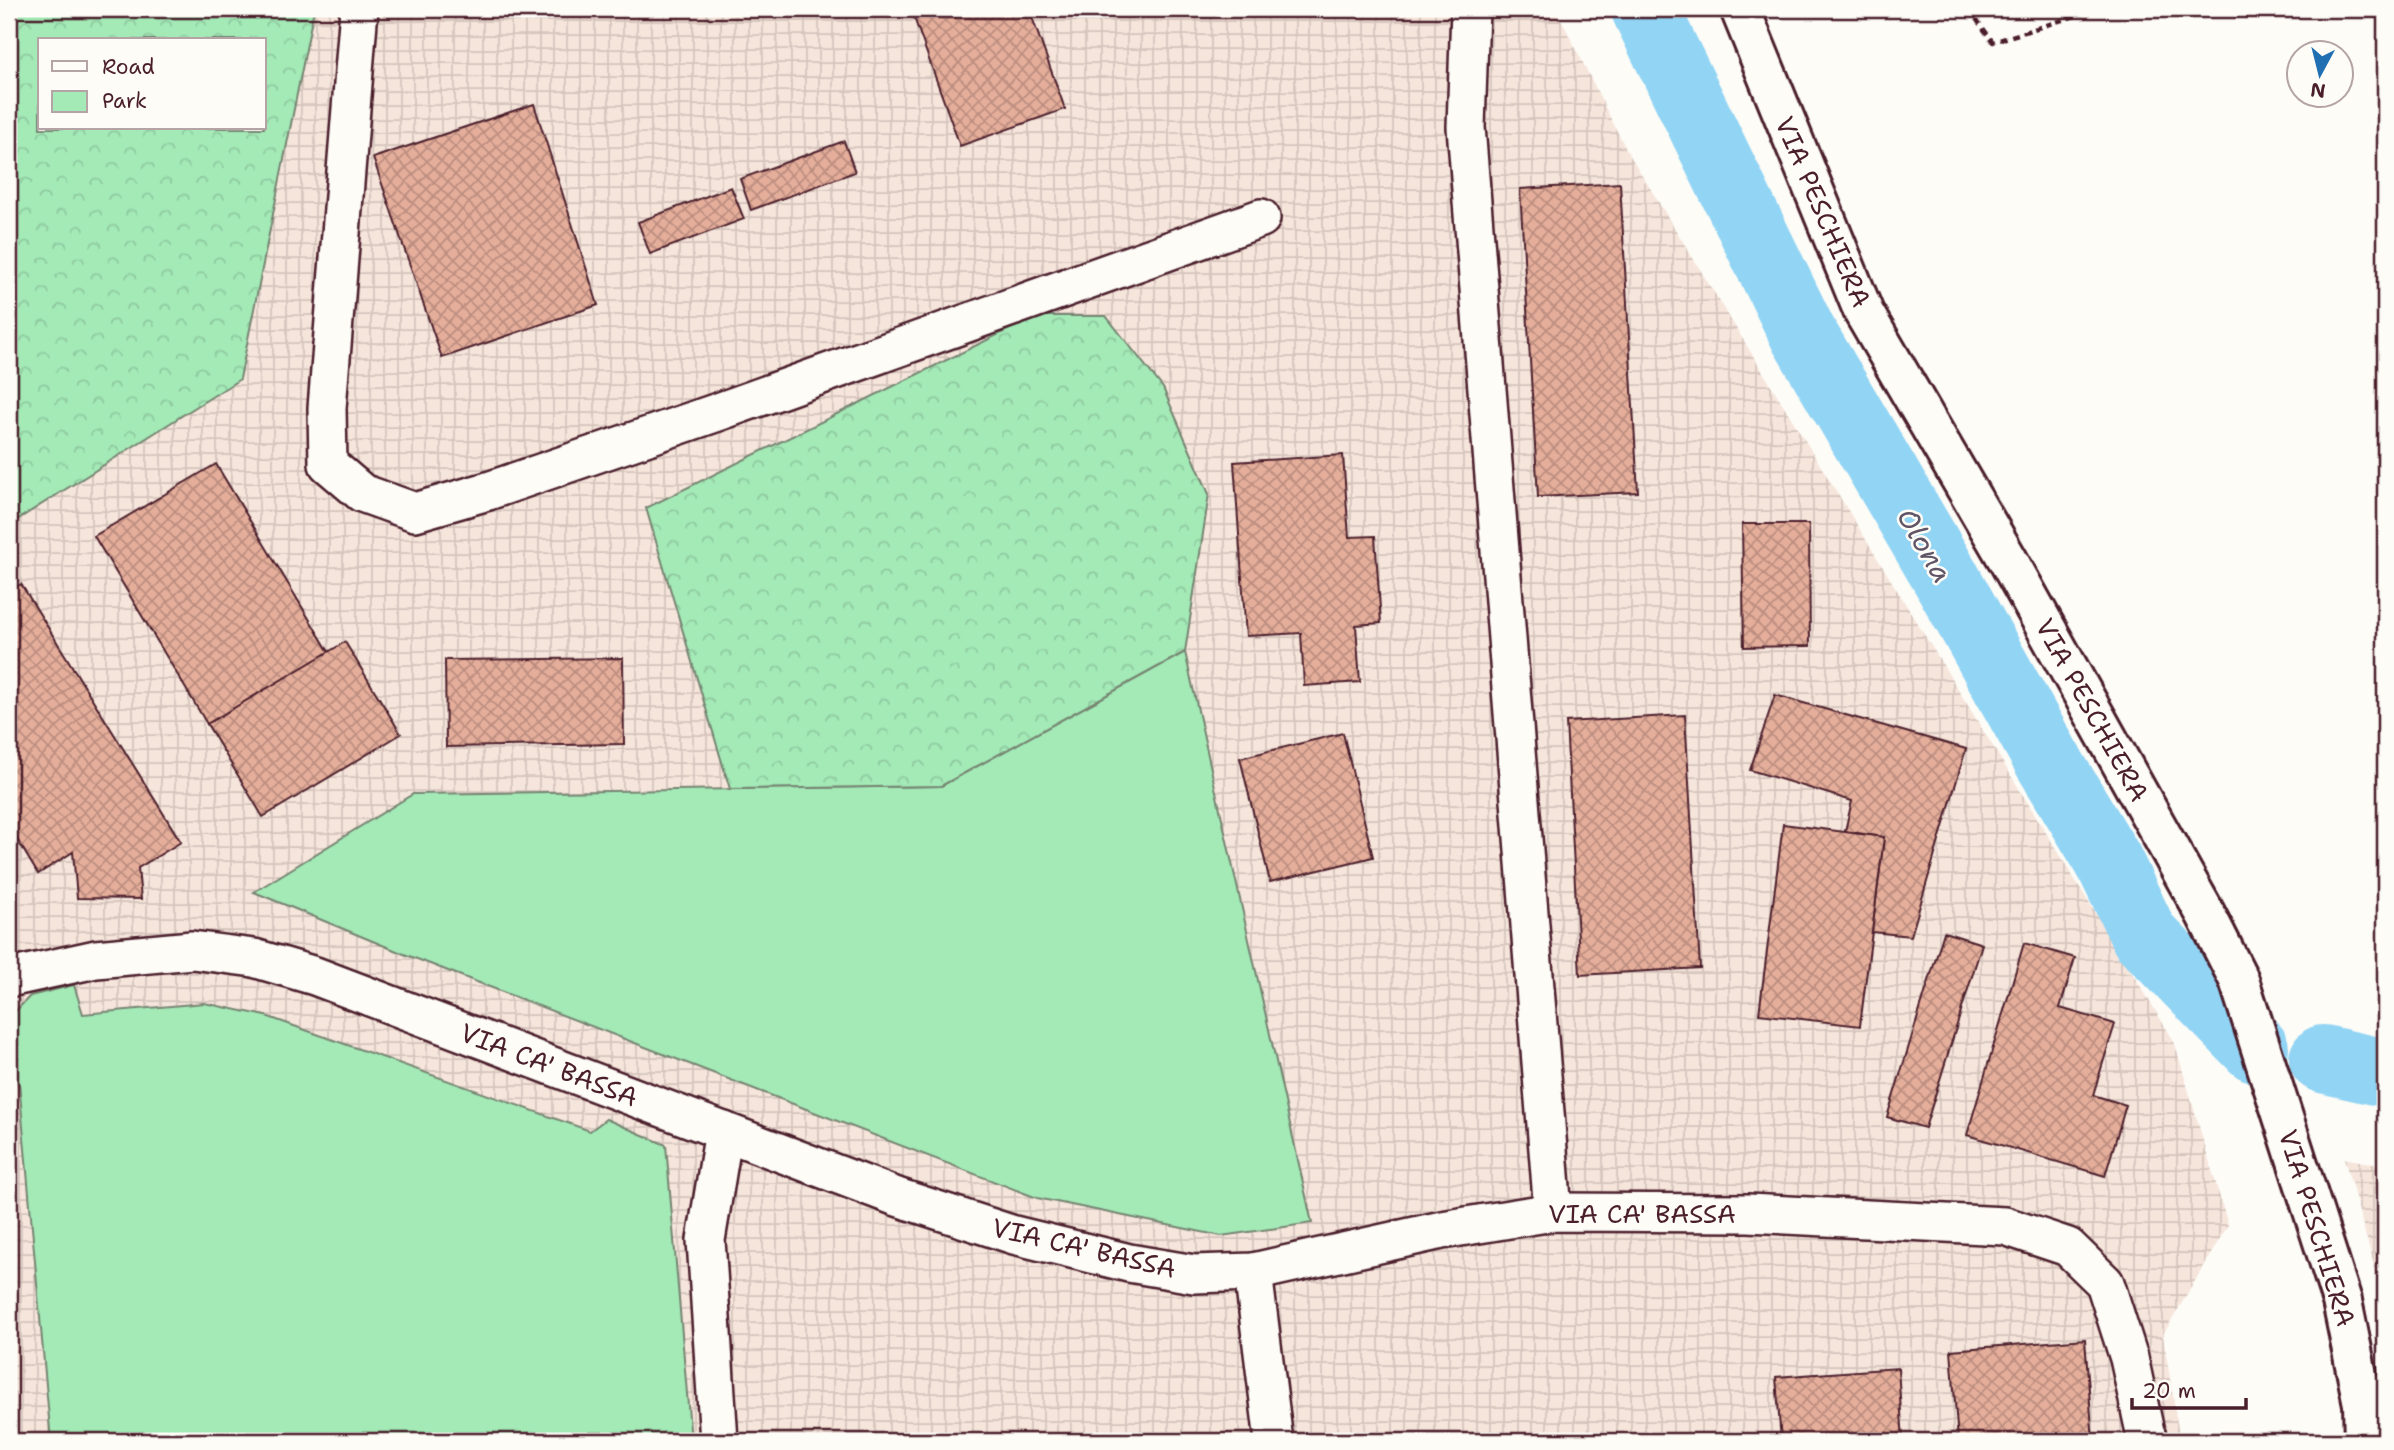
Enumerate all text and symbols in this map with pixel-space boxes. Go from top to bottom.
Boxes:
legend [38,38,266,130]
north arrow [2286,38,2356,108]
text: Road [102,53,155,81]
text: N [2309,77,2327,104]
text: Park [102,87,147,115]
street label: VIA PESCHIERA [1767,111,1879,313]
water label: Olona [1888,501,1962,589]
street label: VIA PESCHIERA [2028,612,2157,808]
street label: VIA CA' BASSA [455,1015,643,1115]
street label: VIA PESCHIERA [2271,1125,2364,1331]
street label: VIA CA' BASSA [1548,1196,1736,1231]
street label: VIA CA' BASSA [989,1209,1179,1286]
scale bar [2132,1366,2245,1410]
text: 20 m [2142,1377,2196,1405]

